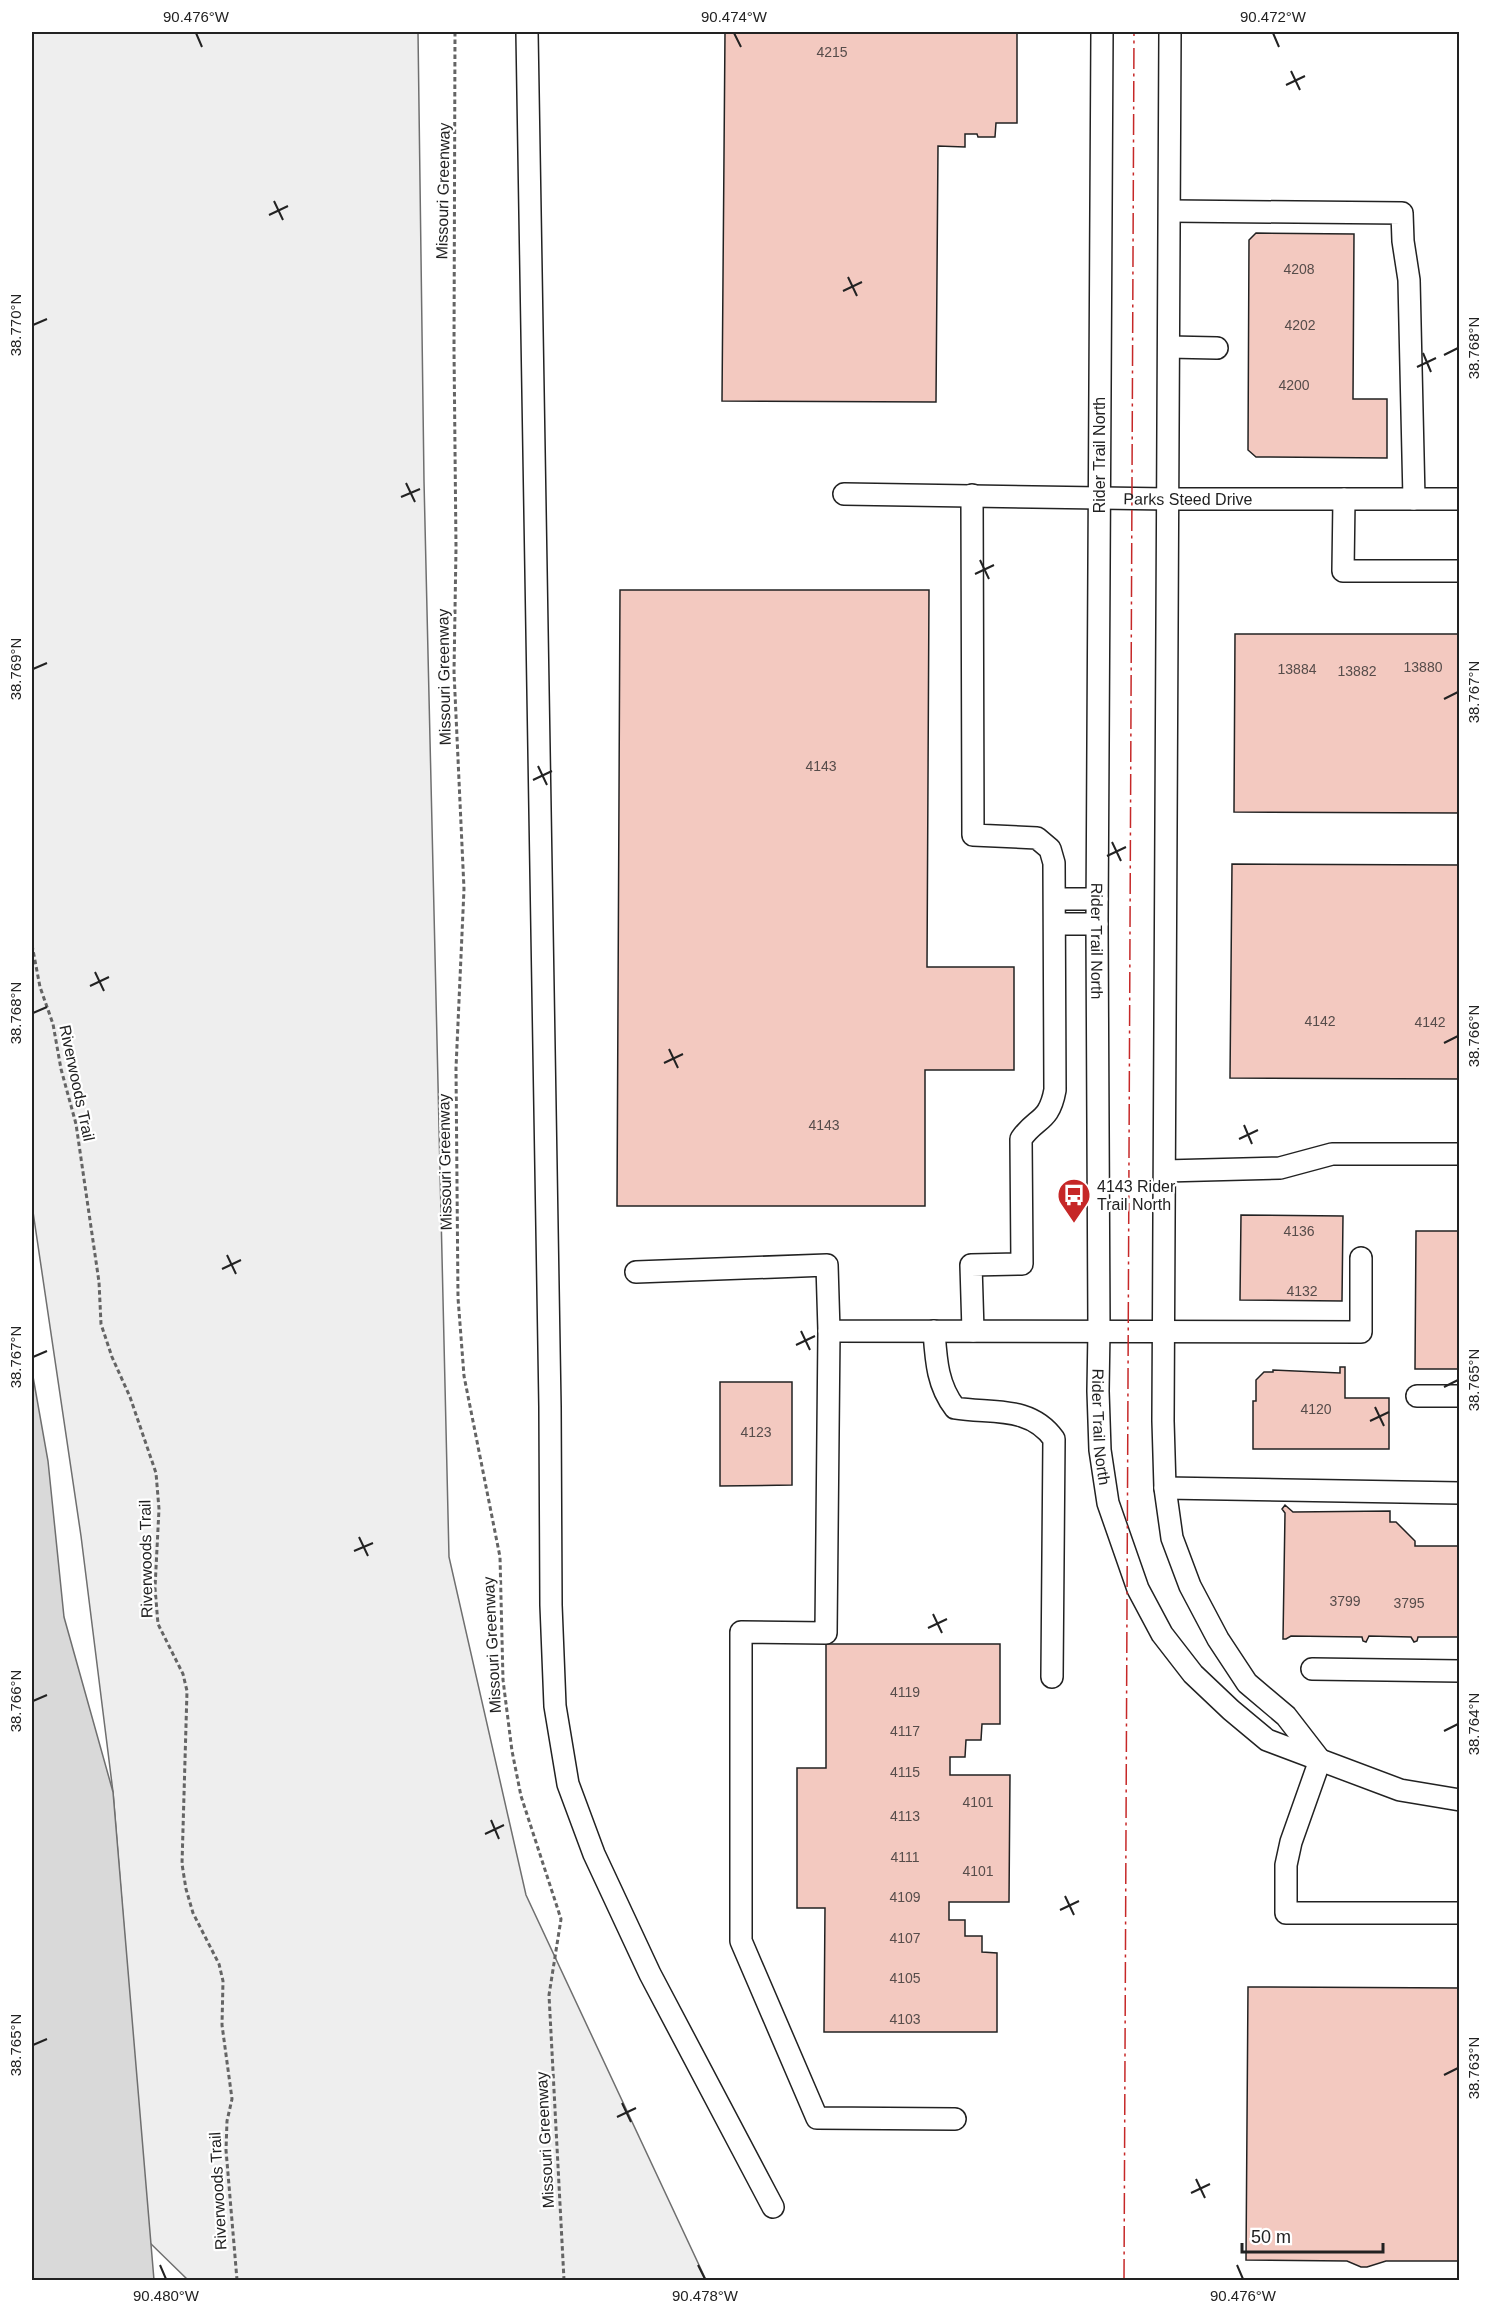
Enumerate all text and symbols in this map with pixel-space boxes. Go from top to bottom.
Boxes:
text: 90.476°W [163,8,230,25]
text: 90.474°W [701,8,768,25]
text: 90.472°W [1240,8,1307,25]
house number: 4215 [816,44,848,60]
street label: Missouri Greenway [433,122,453,260]
house number: 4208 [1283,261,1315,277]
text: 38.770°N [7,294,24,356]
house number: 4202 [1284,317,1316,333]
text: 38.768°N [1465,317,1482,379]
house number: 4200 [1278,377,1310,393]
street label: Rider Trail North [1091,397,1108,513]
street label: Parks Steed Drive [1123,490,1253,508]
street label: Missouri Greenway [434,608,454,746]
text: 38.769°N [7,638,24,700]
house number: 13880 [1404,659,1443,675]
house number: 13884 [1278,661,1317,677]
text: 38.767°N [1465,661,1482,723]
house number: 13882 [1338,663,1377,679]
house number: 4143 [805,758,837,774]
street label: Rider Trail North [1088,883,1106,999]
text: 38.768°N [7,982,24,1044]
text: 38.766°N [1465,1005,1482,1067]
house number: 4142 [1304,1013,1336,1029]
house number: 4142 [1414,1014,1446,1030]
street label: Riverwoods Trail [56,1023,98,1143]
street label: Missouri Greenway [435,1093,455,1231]
house number: 4143 [808,1117,840,1133]
bus stop icon: 4143 Rider Trail North [1056,1177,1092,1224]
place label: 4143 Rider Trail North [1097,1178,1176,1213]
house number: 4136 [1283,1223,1315,1239]
house number: 4132 [1286,1283,1318,1299]
text: 38.767°N [7,1326,24,1388]
text: 38.765°N [1465,1349,1482,1411]
street label: Rider Trail North [1089,1369,1114,1486]
house number: 4120 [1300,1401,1332,1417]
house number: 4123 [740,1424,772,1440]
street label: Riverwoods Trail [136,1500,156,1618]
street label: Missouri Greenway [480,1576,504,1714]
house number: 3799 [1329,1593,1361,1609]
house number: 3795 [1393,1595,1425,1611]
text: 38.766°N [7,1670,24,1732]
house number: 4119 [890,1684,920,1700]
text: 38.764°N [1465,1693,1482,1755]
house number: 4117 [890,1723,920,1739]
house number: 4115 [890,1764,920,1780]
house number: 4101 [962,1794,994,1810]
house number: 4113 [890,1808,920,1824]
house number: 4111 [890,1849,920,1865]
house number: 4101 [962,1863,994,1879]
house number: 4109 [889,1889,921,1905]
house number: 4107 [889,1930,921,1946]
house number: 4105 [889,1970,921,1986]
house number: 4103 [889,2011,921,2027]
text: 38.765°N [7,2014,24,2076]
text: 38.763°N [1465,2037,1482,2099]
street label: Missouri Greenway [533,2071,557,2209]
street label: Riverwoods Trail [206,2132,230,2250]
scale bar [1242,2216,1383,2254]
text: 50 m [1251,2227,1291,2247]
text: 90.480°W [133,2287,200,2304]
text: 90.478°W [672,2287,739,2304]
text: 90.476°W [1210,2287,1277,2304]

